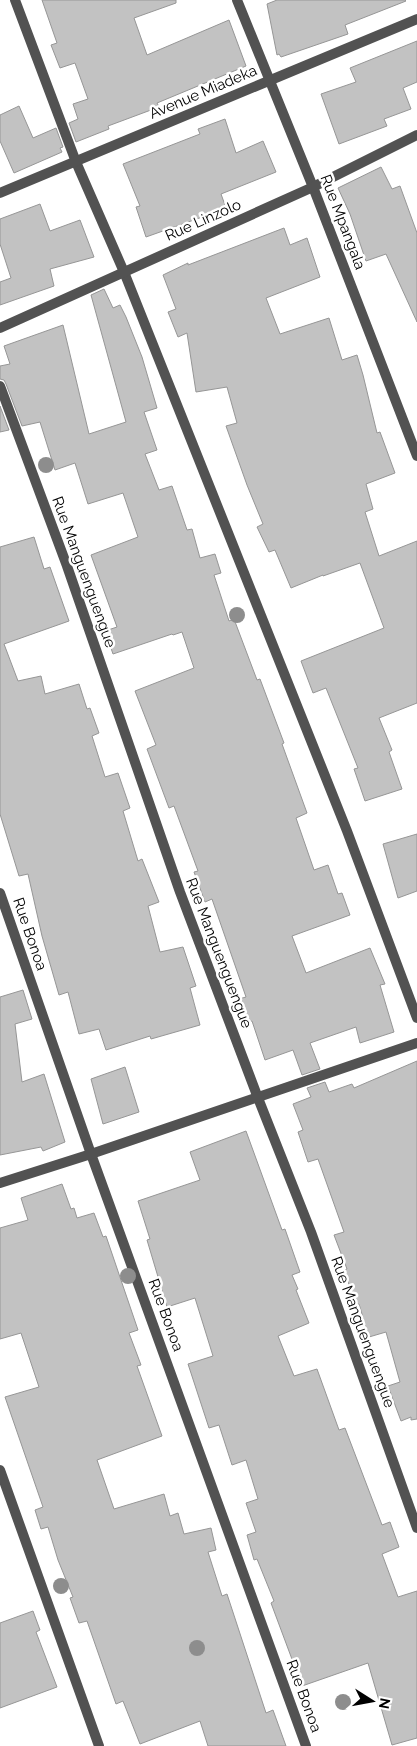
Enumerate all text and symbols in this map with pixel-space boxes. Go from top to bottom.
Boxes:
street label: Avenue Miadeka [146,61,260,123]
street label: Rue Mpangala [317,172,369,272]
street label: Rue Linzolo [162,195,244,245]
street label: Rue Manguenguengue [48,494,120,650]
street label: Rue Manguenguengue [182,875,256,1031]
street label: Rue Bonoa [9,895,51,973]
street label: Rue Manguenguengue [327,1254,399,1410]
street label: Rue Bonoa [145,1276,187,1354]
street label: Rue Bonoa [283,1657,325,1735]
north arrow [347,1676,397,1726]
text: N [376,1697,394,1710]

